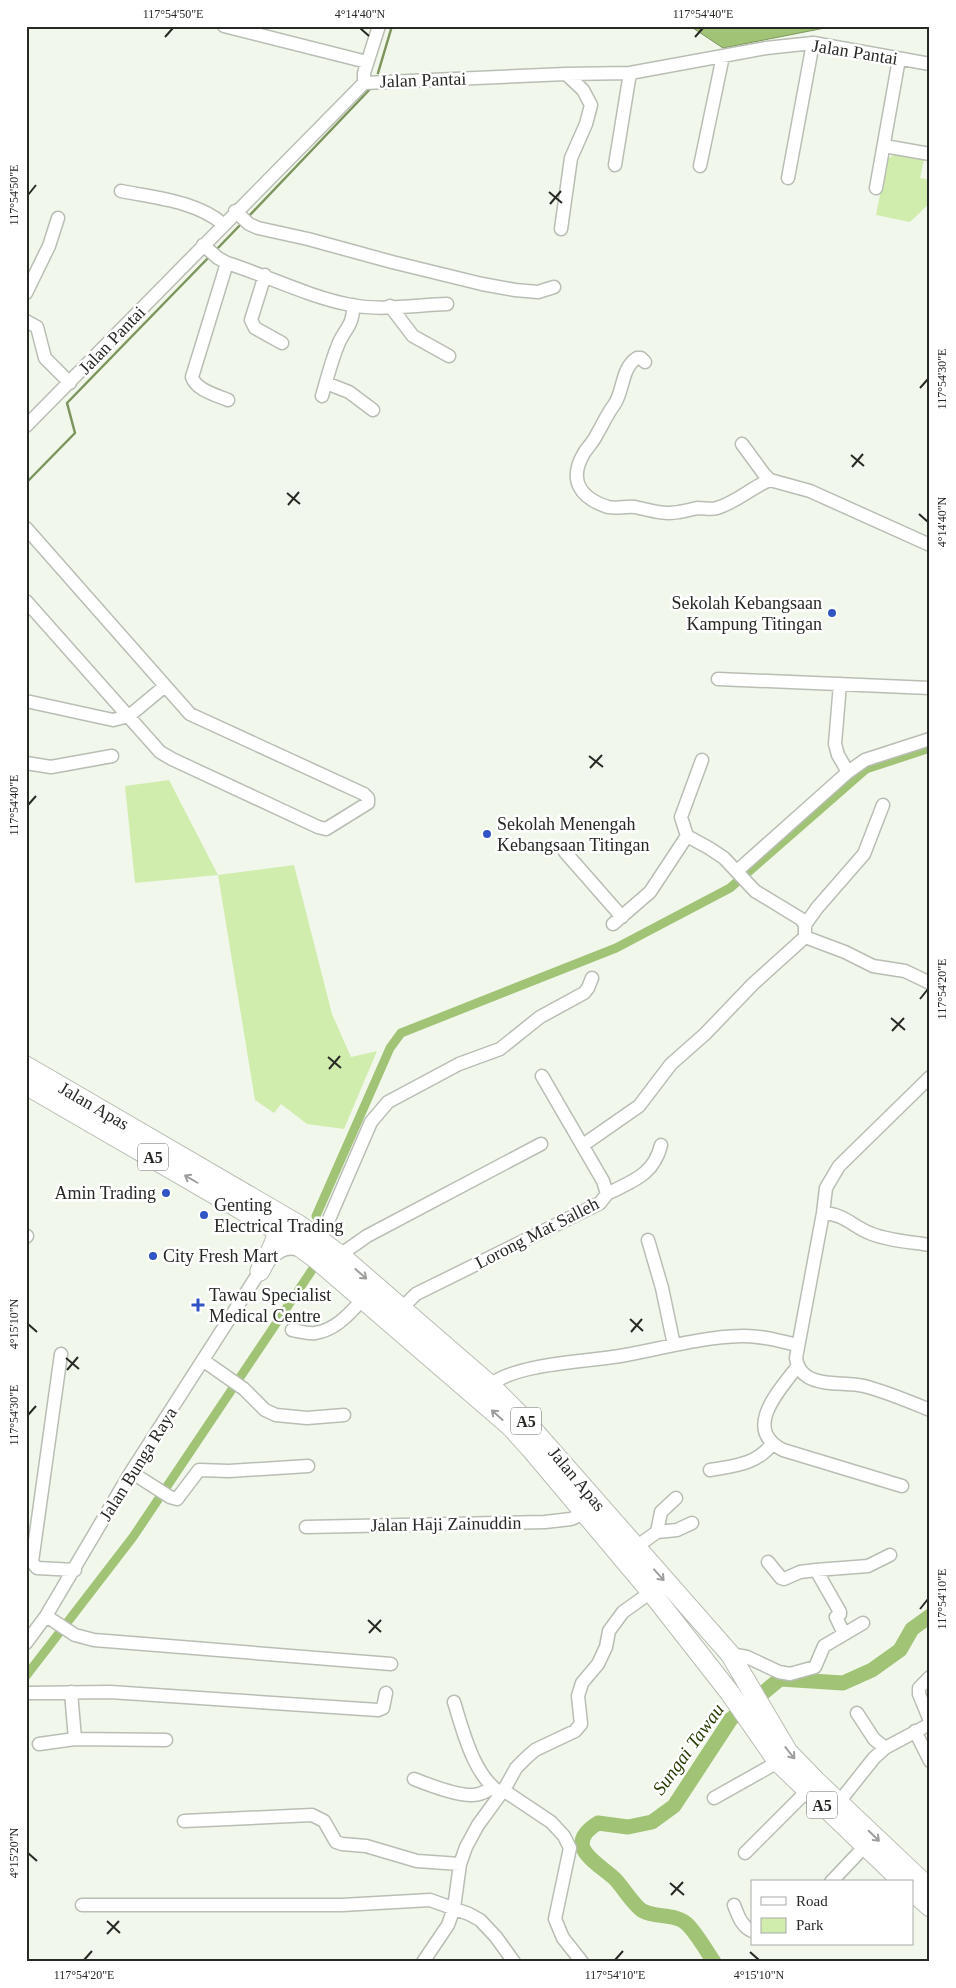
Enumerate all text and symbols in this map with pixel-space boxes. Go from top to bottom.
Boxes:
text: 117°54'50"E [143,7,203,21]
text: 4°14'40"N [335,7,386,21]
text: 117°54'40"E [673,7,733,21]
street label: Jalan Pantai [811,35,899,69]
street label: Jalan Pantai [379,68,467,92]
text: 117°54'50"E [7,165,21,225]
street label: Jalan Pantai [75,302,149,378]
text: 117°54'30"E [935,349,949,409]
text: 4°14'40"N [935,496,949,547]
place label: Sekolah Kebangsaan Kampung Titingan [672,593,822,634]
marker: Sekolah Kebangsaan Kampung Titingan [826,607,838,619]
text: 117°54'40"E [7,775,21,835]
place label: Sekolah Menengah Kebangsaan Titingan [497,814,650,855]
marker: Sekolah Menengah Kebangsaan Titingan [481,828,493,840]
text: 117°54'20"E [935,959,949,1019]
street label: Jalan Apas [55,1078,133,1134]
road number: A5 [138,1144,168,1170]
one-way arrow [185,1174,199,1184]
place label: Amin Trading [54,1183,156,1203]
marker: Amin Trading [160,1187,172,1199]
street label: Lorong Mat Salleh [472,1193,602,1273]
place label: Genting Electrical Trading [214,1195,343,1236]
marker: Genting Electrical Trading [198,1209,210,1221]
place label: City Fresh Mart [163,1246,278,1266]
marker: City Fresh Mart [147,1250,159,1262]
one-way arrow [354,1268,367,1279]
place label: Tawau Specialist Medical Centre [209,1285,331,1326]
text: 4°15'10"N [7,1298,21,1349]
marker: Tawau Specialist Medical Centre [191,1298,205,1312]
text: 117°54'30"E [7,1385,21,1445]
street label: Jalan Bunga Raya [95,1404,181,1524]
road number: A5 [511,1408,541,1434]
one-way arrow [490,1409,503,1420]
street label: Jalan Apas [544,1443,610,1515]
street label: Jalan Haji Zainuddin [370,1513,522,1535]
one-way arrow [653,1568,665,1581]
text: 117°54'10"E [935,1569,949,1629]
water label: Sungai Tawau [648,1699,728,1799]
one-way arrow [785,1747,796,1760]
road number: A5 [807,1792,837,1818]
text: 4°15'20"N [7,1827,21,1878]
one-way arrow [868,1830,880,1842]
legend [751,1880,914,1946]
text: Road [796,1893,828,1909]
text: Park [796,1917,824,1933]
text: 117°54'20"E [54,1968,114,1982]
text: 117°54'10"E [585,1968,645,1982]
text: 4°15'10"N [734,1968,785,1982]

